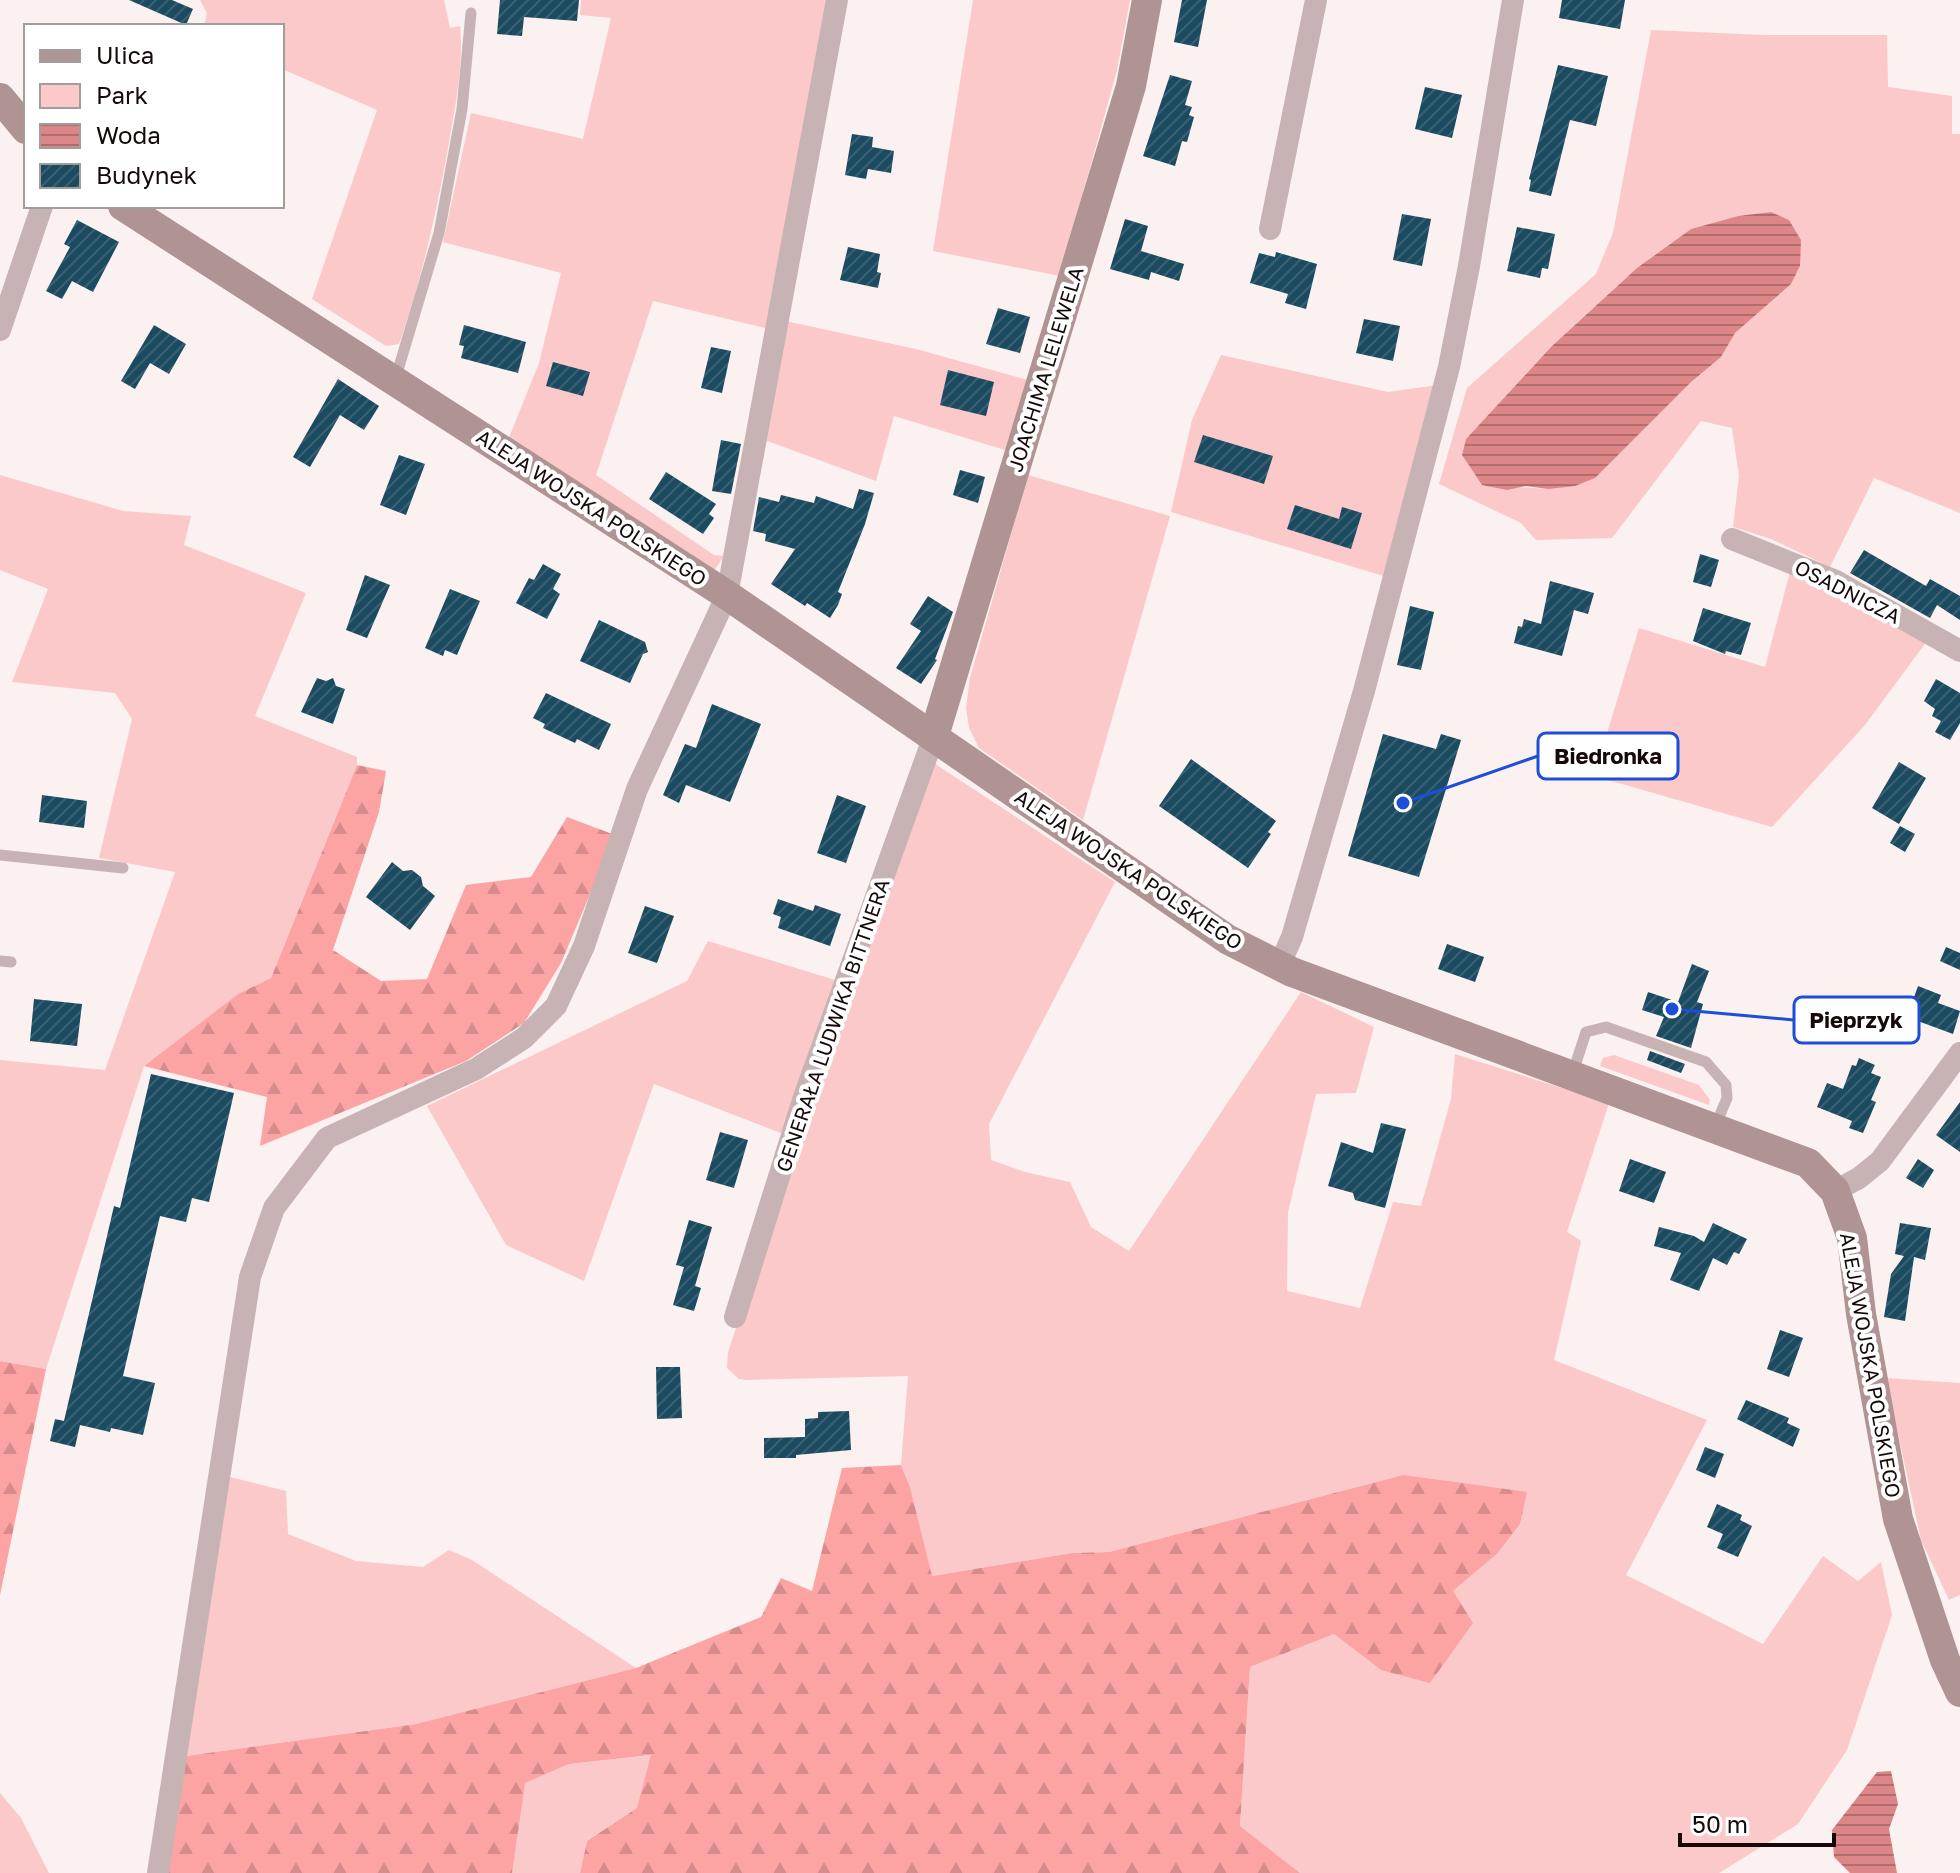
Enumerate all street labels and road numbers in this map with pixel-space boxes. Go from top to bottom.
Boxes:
street label: JOACHIMA LELEWELA [1002,264,1088,474]
street label: ALEJA WOJSKA POLSKIEGO [473,424,711,590]
street label: OSADNICZA [1791,554,1905,628]
street label: ALEJA WOJSKA POLSKIEGO [1011,784,1247,954]
street label: GENERAŁA LUDWIKA BITTNERA [770,875,894,1175]
street label: ALEJA WOJSKA POLSKIEGO [1836,1230,1906,1500]

